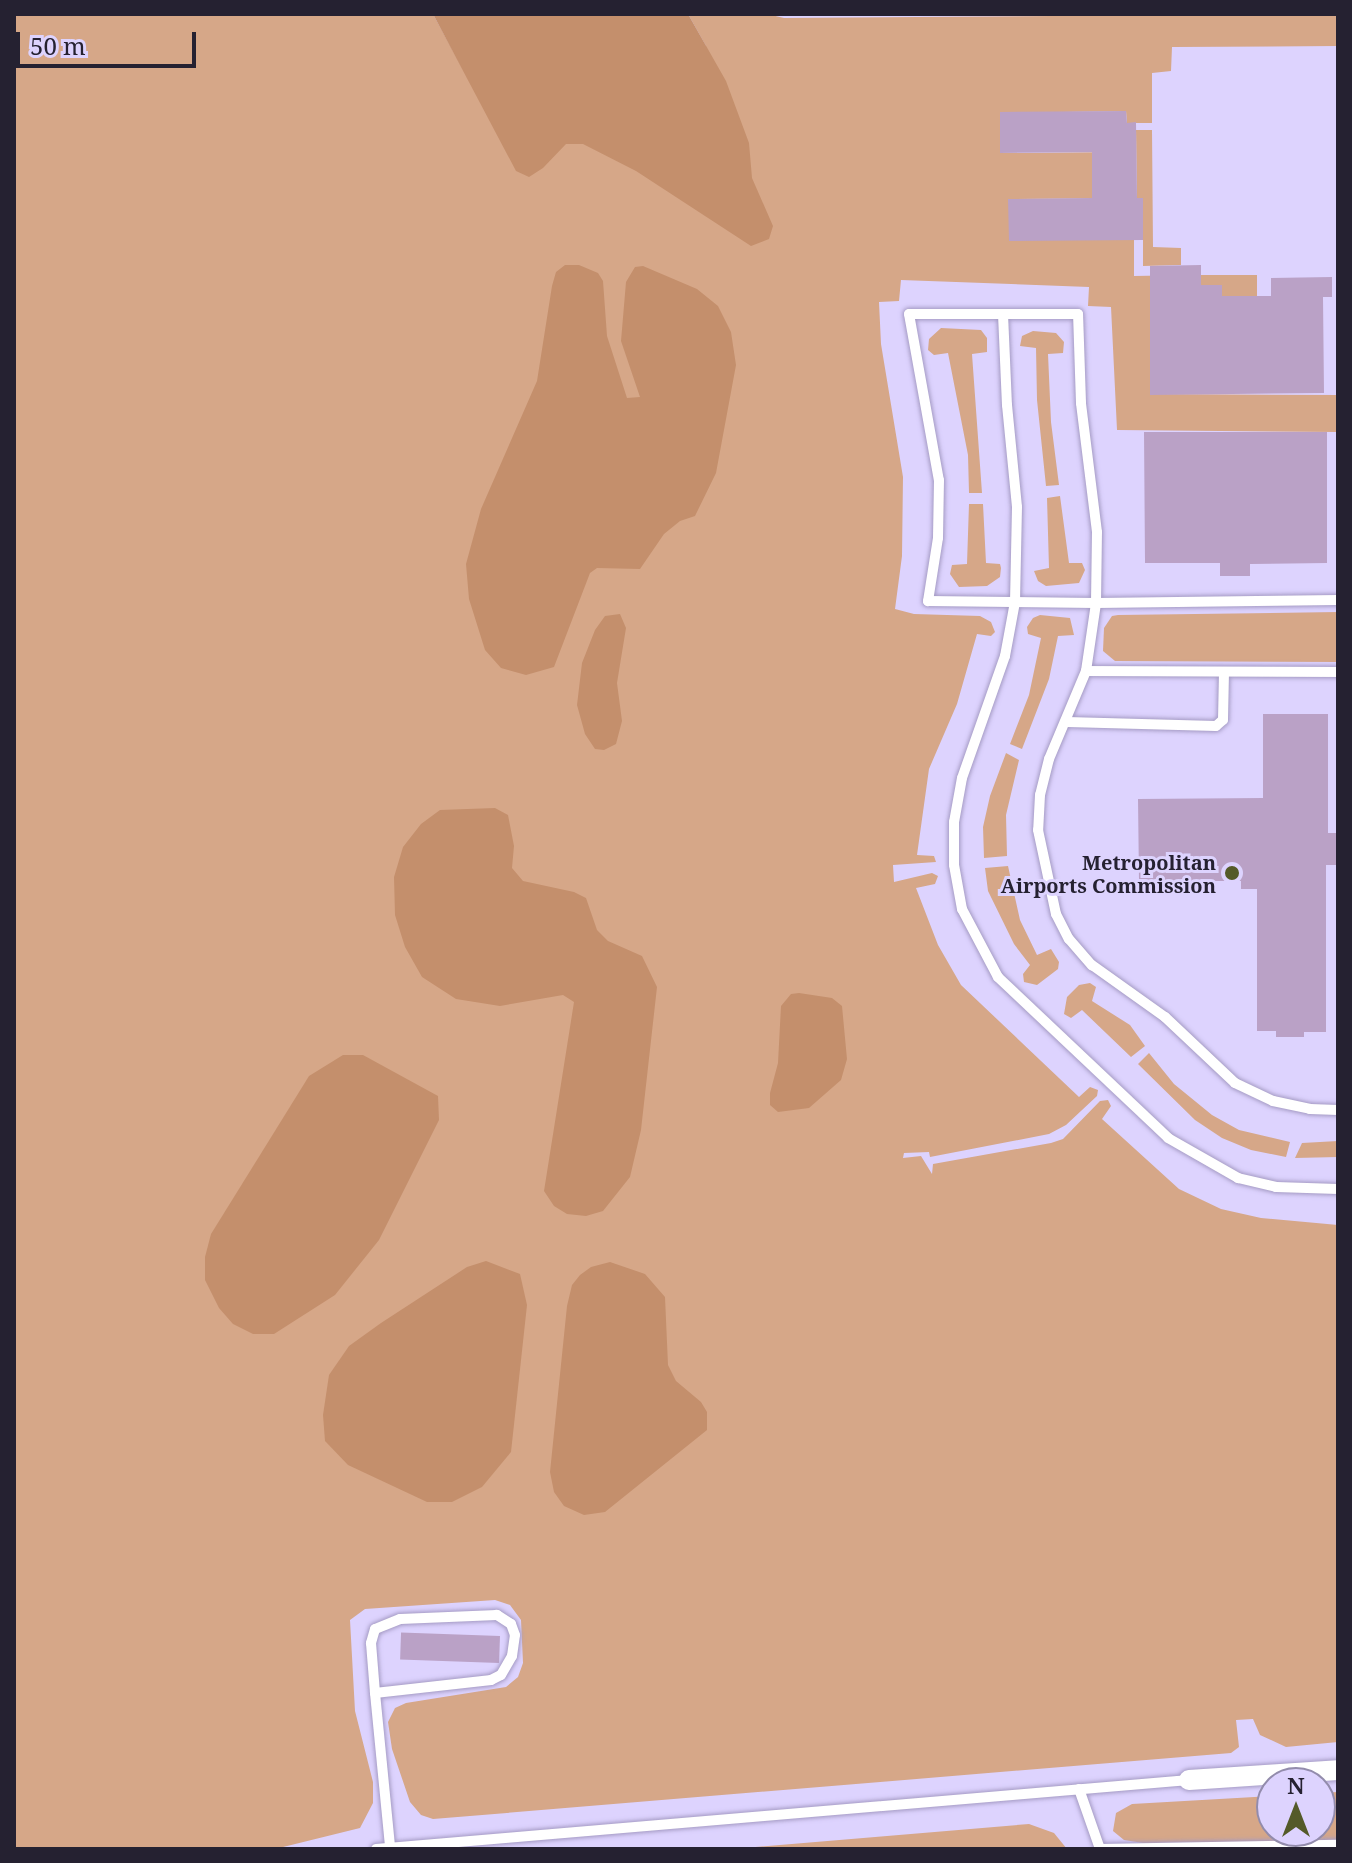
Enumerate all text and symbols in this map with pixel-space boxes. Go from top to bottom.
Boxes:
scale bar [20,16,200,66]
text: 50 m [30,29,86,62]
place label: Metropolitan Airports Commission [1001,850,1216,897]
marker: Metropolitan Airports Commission [1223,864,1241,882]
north arrow [1256,1767,1336,1847]
text: N [1287,1770,1305,1800]

